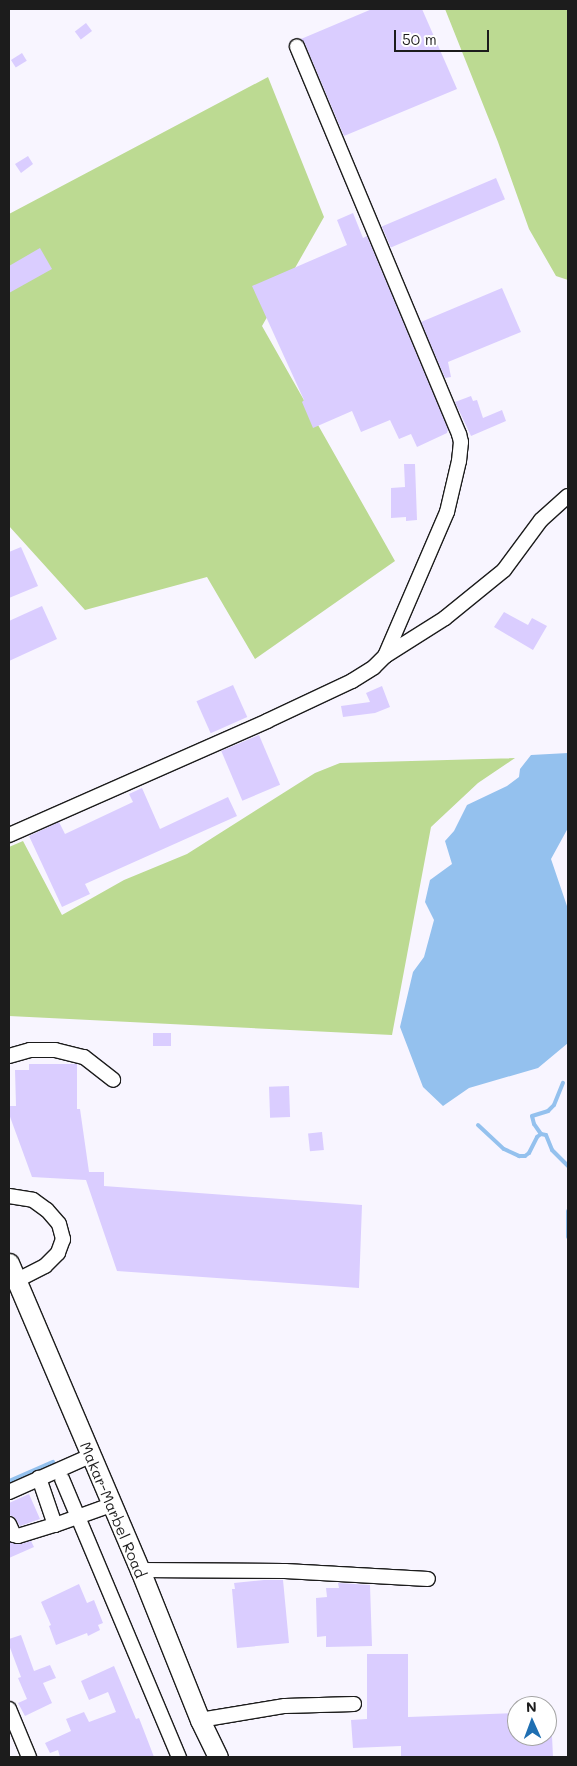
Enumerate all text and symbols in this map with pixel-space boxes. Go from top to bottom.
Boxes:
scale bar [397,20,492,52]
text: 50 m [402,29,437,49]
street label: Makar-Marbel Road [76,1439,150,1581]
north arrow [507,1696,557,1746]
text: N [526,1697,537,1716]

